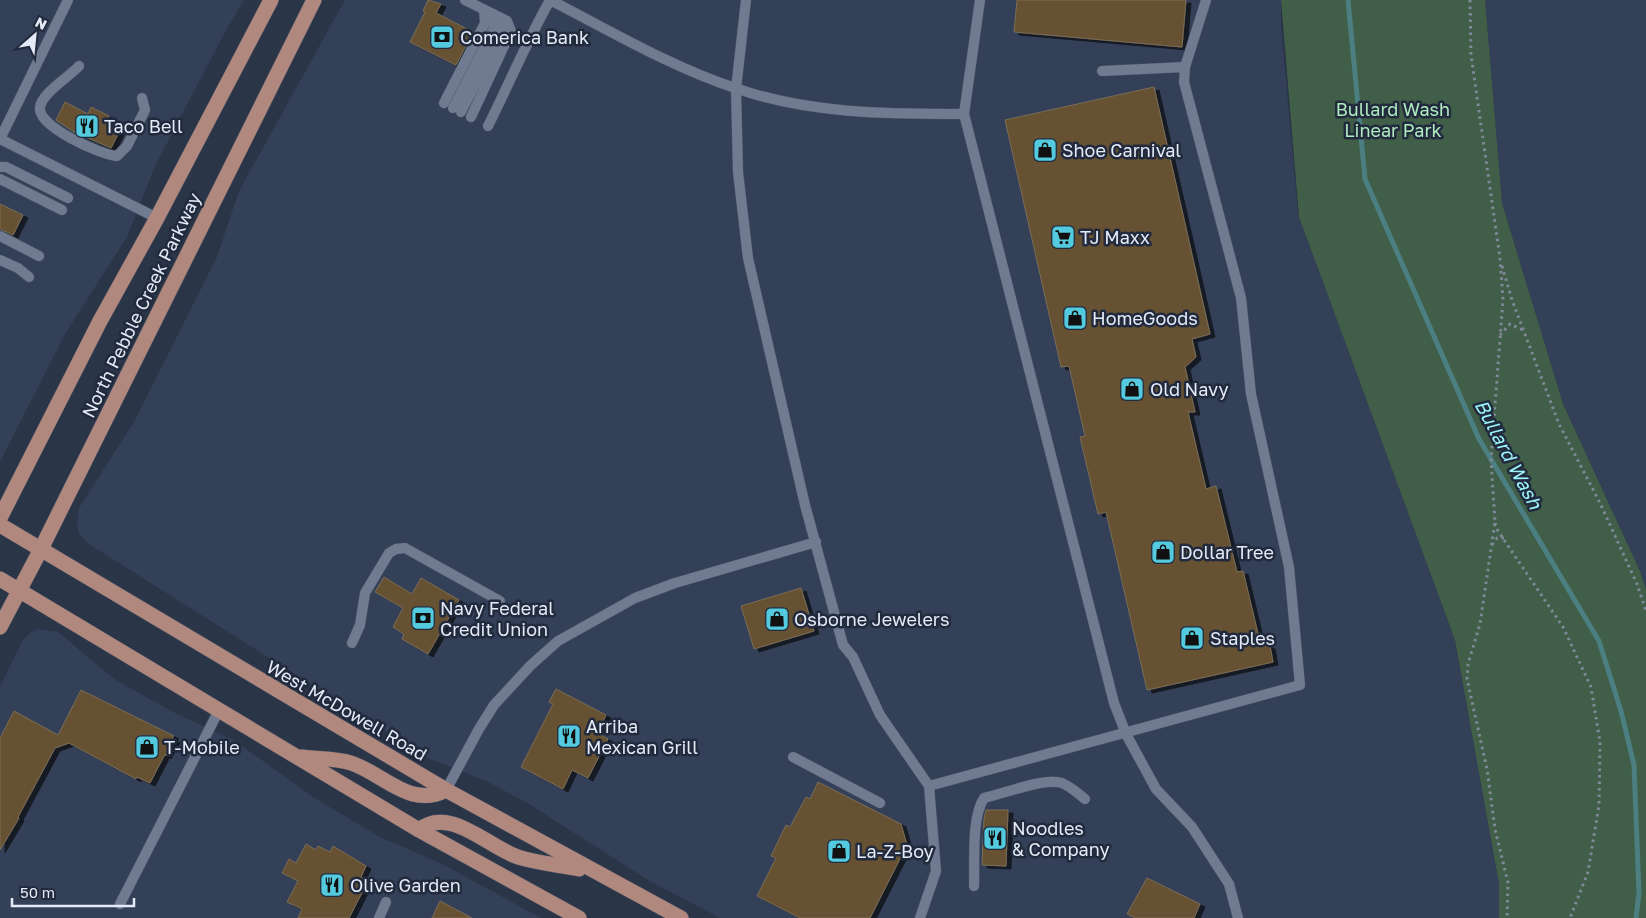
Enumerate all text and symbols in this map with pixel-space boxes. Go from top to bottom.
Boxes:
north arrow [10,10,60,60]
text: N [33,13,50,33]
bank icon: Comerica Bank [429,24,455,50]
place label: Comerica Bank [460,26,589,48]
park label: Bullard Wash Linear Park [1336,98,1450,141]
restaurant icon: Taco Bell [74,113,100,139]
place label: Taco Bell [104,115,183,137]
shop icon: Shoe Carnival [1032,137,1058,163]
place label: Shoe Carnival [1062,139,1181,161]
street label: North Pebble Creek Parkway [77,189,205,421]
supermarket icon: TJ Maxx [1050,224,1076,250]
place label: TJ Maxx [1080,226,1150,248]
shop icon: HomeGoods [1062,305,1088,331]
place label: HomeGoods [1092,307,1198,329]
shop icon: Old Navy [1119,376,1145,402]
place label: Old Navy [1150,378,1229,400]
water label: Bullard Wash [1471,395,1548,514]
shop icon: Dollar Tree [1150,539,1176,565]
place label: Dollar Tree [1180,541,1274,563]
place label: Navy Federal Credit Union [440,597,554,640]
bank icon: Navy Federal Credit Union [410,605,436,631]
shop icon: Osborne Jewelers [764,606,790,632]
place label: Osborne Jewelers [794,608,949,630]
shop icon: Staples [1179,625,1205,651]
place label: Staples [1210,627,1275,649]
street label: West McDowell Road [263,655,431,765]
place label: Arriba Mexican Grill [586,715,698,758]
restaurant icon: Arriba Mexican Grill [556,723,582,749]
shop icon: T-Mobile [134,734,160,760]
place label: T-Mobile [164,736,240,758]
place label: Noodles & Company [1012,817,1110,860]
restaurant icon: Noodles & Company [982,825,1008,851]
shop icon: La-Z-Boy [826,838,852,864]
place label: La-Z-Boy [856,840,934,862]
restaurant icon: Olive Garden [319,872,345,898]
place label: Olive Garden [350,874,461,896]
scale bar [12,876,135,908]
text: 50 m [20,883,55,901]

